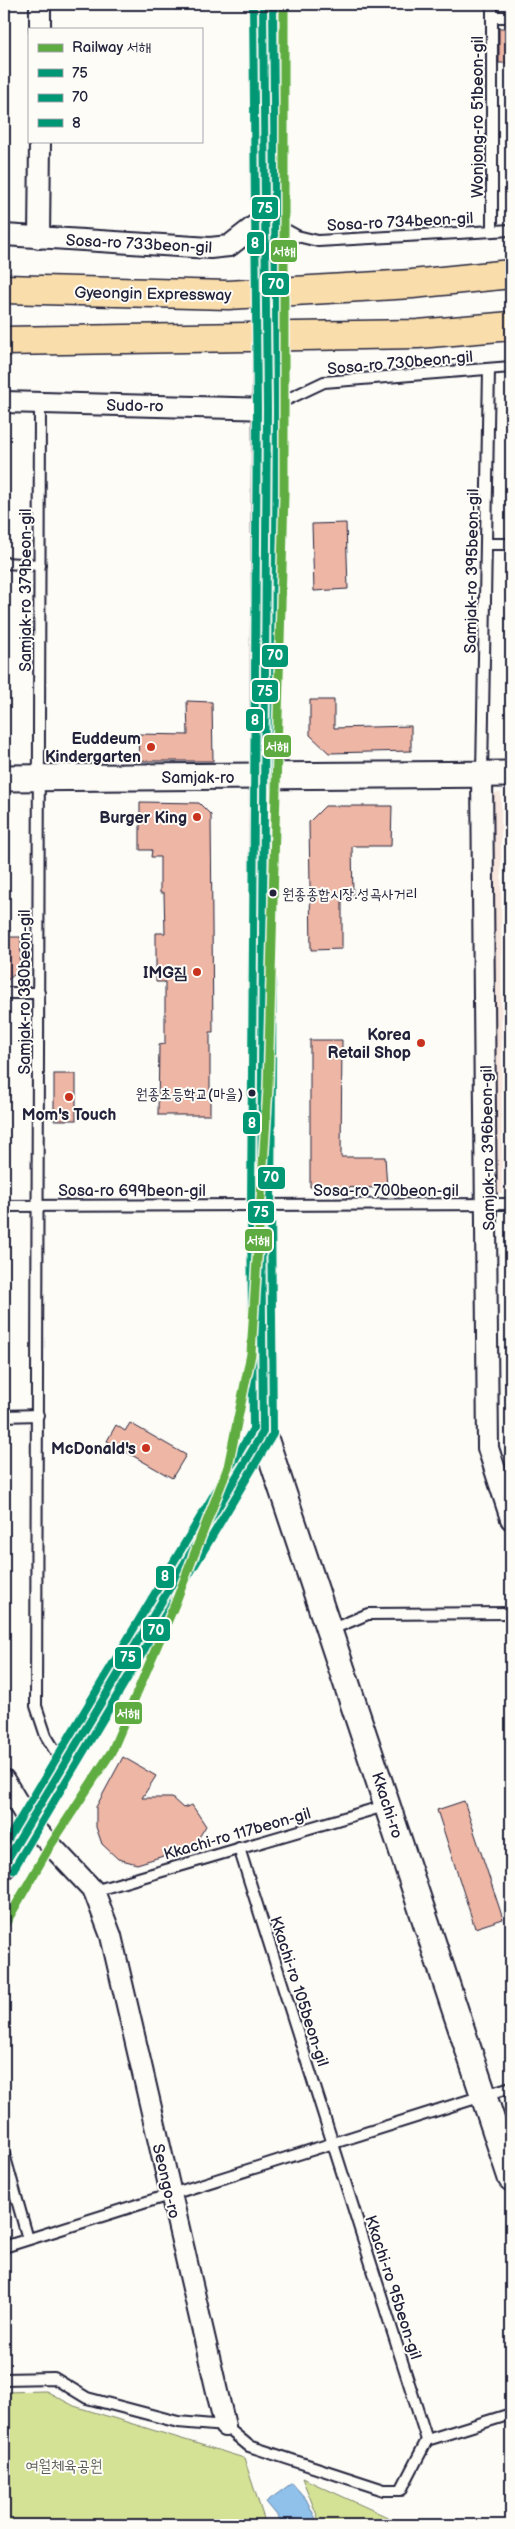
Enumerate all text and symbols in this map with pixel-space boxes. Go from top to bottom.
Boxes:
legend [28,28,202,142]
street label: Wonjong-ro 51beon-gil [469,36,488,198]
text: Railway 서해 [72,38,150,57]
text: 75 [72,64,88,83]
text: 70 [72,88,88,107]
text: 8 [72,114,81,133]
line badge: 75 [251,196,279,220]
text: 75 [257,200,273,217]
street label: Sosa-ro 734beon-gil [326,209,474,236]
street label: Sosa-ro 733beon-gil [65,231,213,258]
line badge: 8 [246,231,265,255]
text: 8 [251,235,259,252]
line badge: 서해 [270,239,298,263]
text: 서해 [273,243,296,260]
line badge: 70 [261,272,290,296]
text: 70 [268,276,285,293]
street label: Gyeongin Expressway [74,284,232,305]
street label: Sosa-ro 730beon-gil [326,348,474,379]
street label: Sudo-ro [106,397,164,416]
street label: Samjak-ro 395beon-gil [462,489,483,654]
street label: Samjak-ro 379beon-gil [17,508,36,672]
line badge: 70 [261,644,289,668]
text: 70 [267,647,284,664]
line badge: 75 [251,679,279,703]
text: 75 [257,683,273,700]
line badge: 8 [245,708,264,732]
text: 8 [251,712,259,729]
place label: Euddeum Kindergarten [45,730,141,767]
line badge: 서해 [263,734,292,758]
text: 서해 [266,738,289,755]
marker: Euddeum Kindergarten [145,741,157,753]
street label: Samjak-ro [161,769,235,788]
place label: Burger King [99,809,187,828]
marker: Burger King [191,811,203,823]
place label: 원종종합시장.성곡사거리 [282,885,418,904]
marker: 원종종합시장.성곡사거리 [268,888,278,898]
street label: Samjak-ro 380beon-gil [16,910,35,1074]
place label: IMG짐 [143,964,187,983]
marker: IMG짐 [191,966,203,978]
place label: Korea Retail Shop [328,1026,411,1063]
marker: Korea Retail Shop [415,1037,427,1049]
street label: Samjak-ro 396beon-gil [478,1065,499,1231]
place label: 원종초등학교(마을) [135,1085,243,1104]
marker: 원종초등학교(마을) [247,1088,257,1098]
marker: Mom's Touch [63,1091,75,1103]
place label: Mom's Touch [22,1106,116,1125]
line badge: 8 [242,1111,261,1135]
text: 8 [248,1115,256,1132]
line badge: 70 [257,1166,286,1190]
text: 70 [263,1169,280,1186]
street label: Sosa-ro 699beon-gil [58,1182,206,1201]
street label: Sosa-ro 700beon-gil [313,1182,459,1201]
line badge: 75 [247,1200,275,1224]
text: 75 [253,1204,269,1221]
line badge: 서해 [244,1228,273,1252]
text: 서해 [247,1232,270,1249]
place label: McDonald's [51,1440,136,1459]
marker: McDonald's [140,1442,152,1454]
line badge: 8 [155,1565,175,1589]
text: 8 [161,1568,169,1585]
line badge: 70 [142,1618,171,1642]
text: 70 [148,1622,165,1639]
line badge: 75 [114,1646,142,1670]
text: 75 [120,1649,136,1666]
line badge: 서해 [114,1701,143,1725]
text: 서해 [117,1705,140,1722]
street label: Kkachi-ro [367,1770,406,1841]
street label: Kkachi-ro 117beon-gil [162,1804,313,1865]
street label: Kkachi-ro 105beon-gil [265,1914,332,2069]
street label: Seongo-ro [148,2142,183,2221]
street label: Kkachi-ro 95beon-gil [360,2213,425,2362]
park label: 여월체육공원 [25,2457,103,2476]

